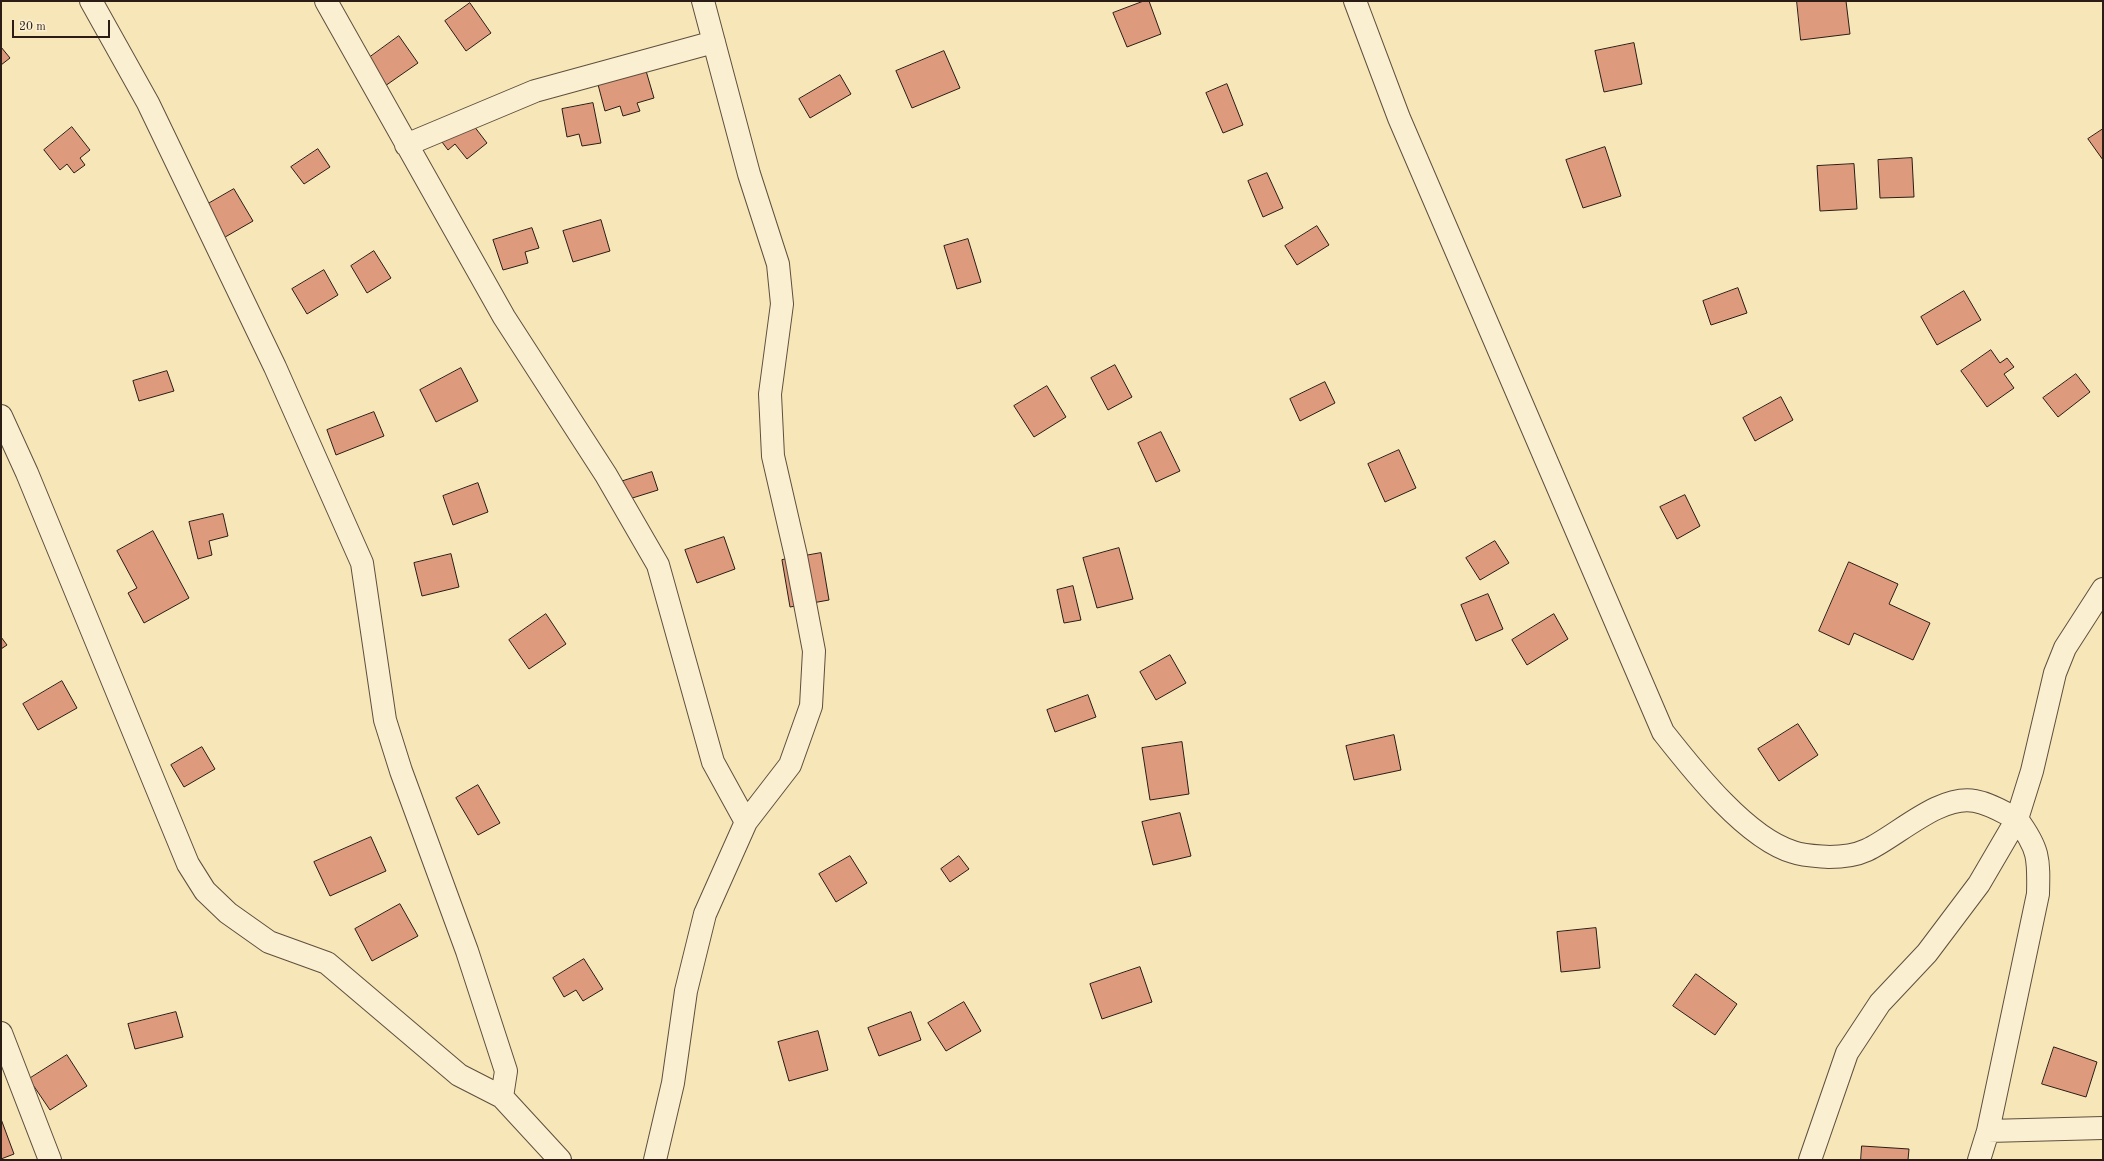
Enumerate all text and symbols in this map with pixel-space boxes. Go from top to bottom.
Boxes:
scale bar [14,12,112,38]
text: 20 m [19,21,46,33]

